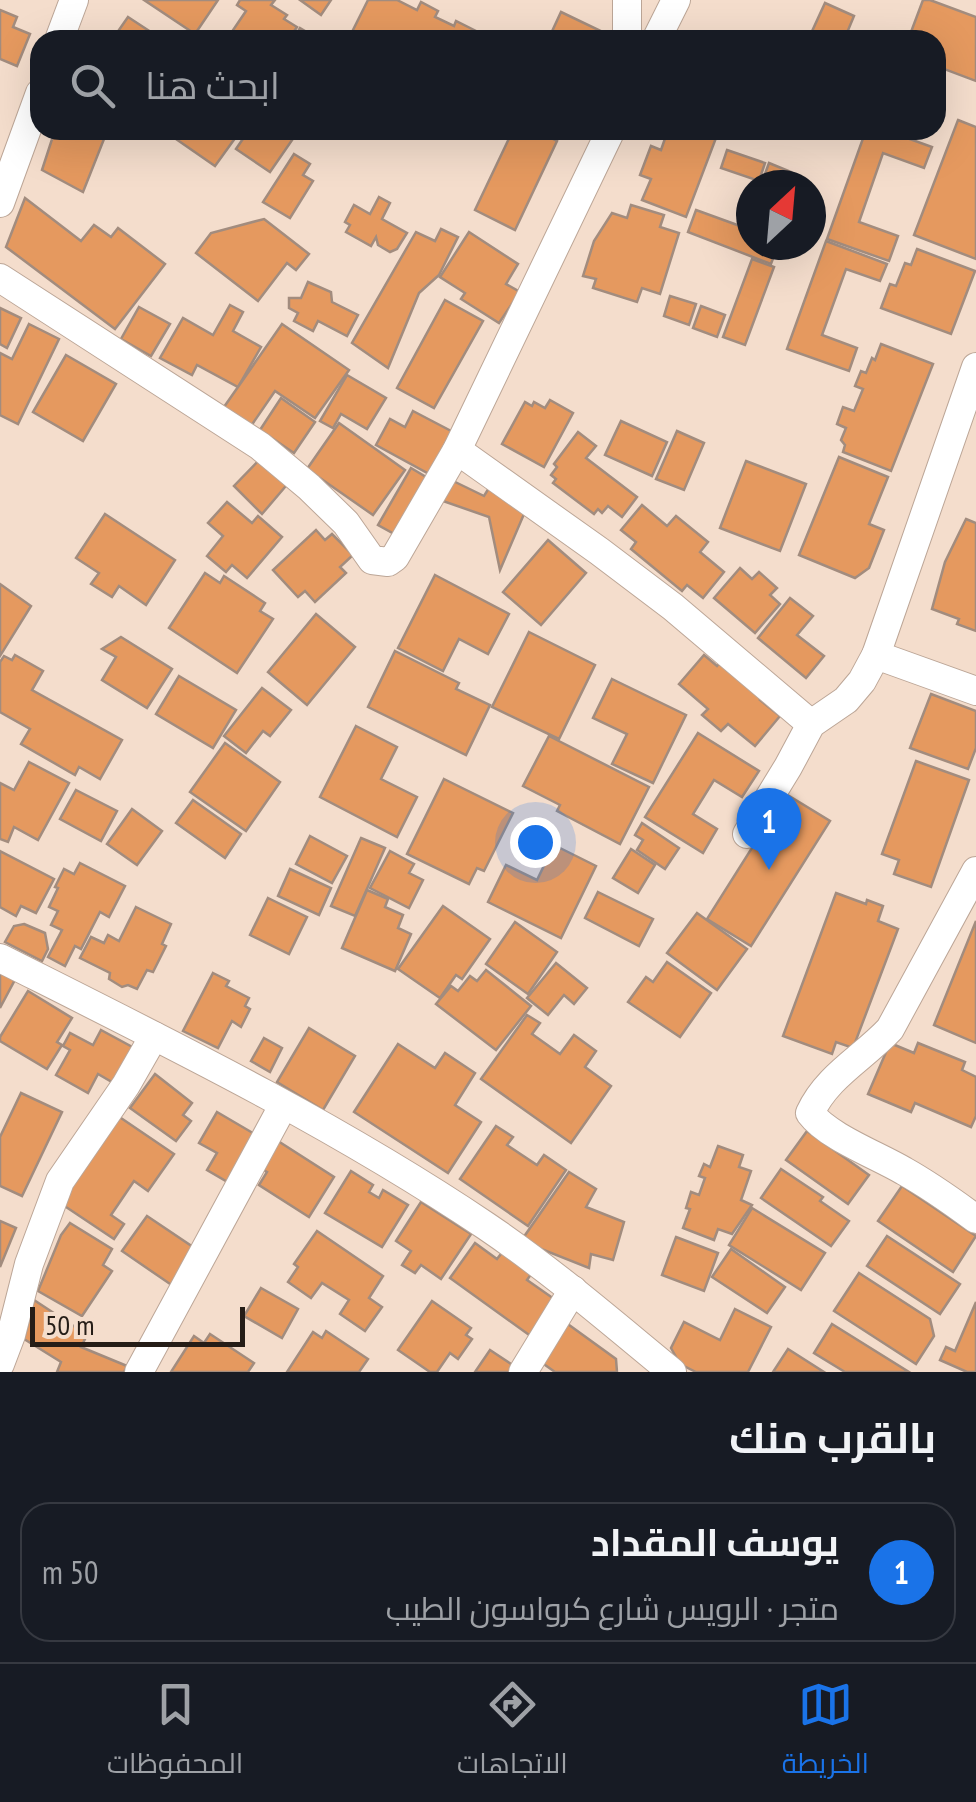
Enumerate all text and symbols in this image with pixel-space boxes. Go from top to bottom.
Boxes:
search box [30,30,946,140]
icon: search [65,58,120,113]
text: ابحث هنا [145,60,280,109]
north arrow [736,170,826,260]
pin: 1 [736,788,802,870]
your location [510,817,561,868]
scale bar [30,1302,245,1346]
text: 50 m [45,1306,94,1343]
text: بالقرب منك [729,1410,936,1465]
text: يوسف المقداد [591,1517,839,1566]
text: 50 m [42,1551,98,1593]
text: 1 [894,1551,909,1593]
text: متجر · الرويس شارع كرواسون الطيب [386,1587,839,1629]
tab: المحفوظات [107,1677,243,1789]
tab: الاتجاهات [457,1677,568,1789]
tab: الخريطة [782,1677,869,1789]

